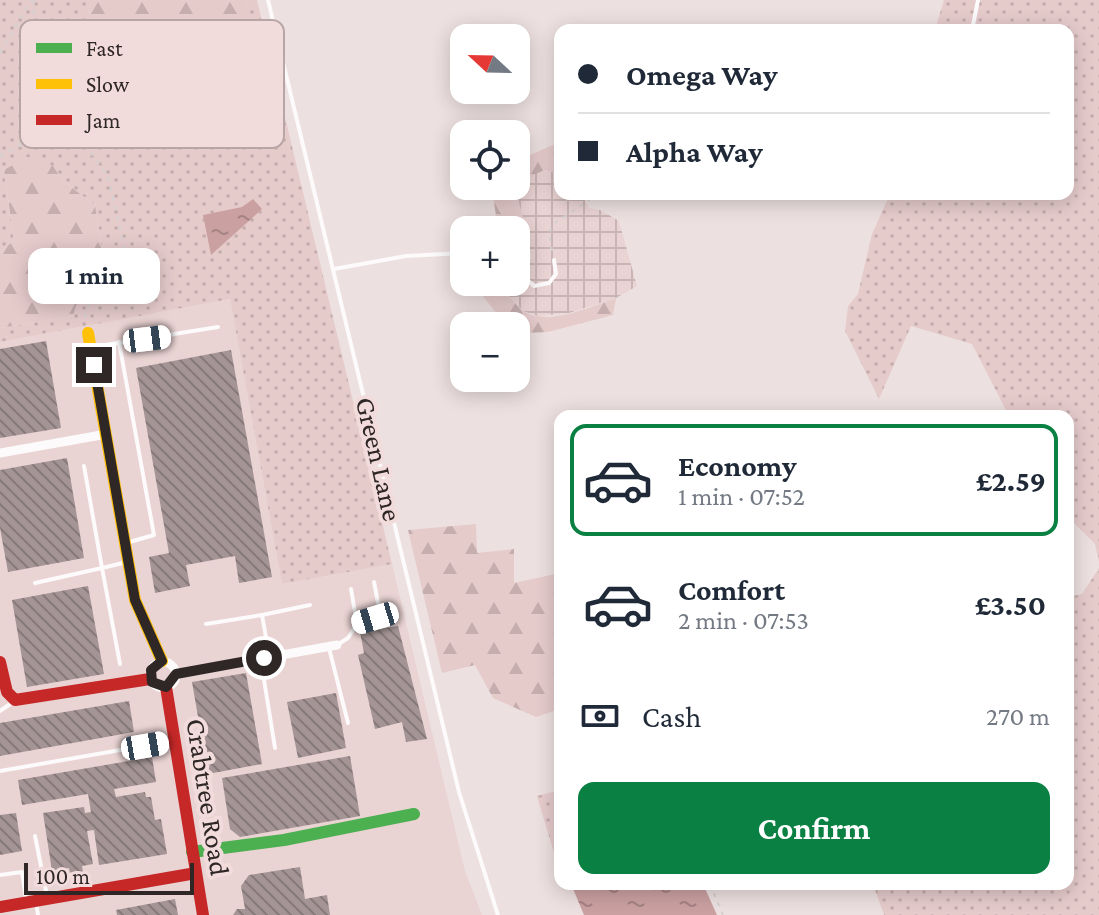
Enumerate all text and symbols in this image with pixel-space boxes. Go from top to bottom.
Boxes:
legend [20,20,284,148]
north arrow [450,24,530,104]
map controls [450,24,530,392]
text: Fast [86,36,123,61]
text: Omega Way [626,58,778,91]
text: Slow [86,72,130,97]
text: Jam [84,108,121,133]
button: locate [450,120,530,200]
text: Alpha Way [626,135,763,168]
button: + [450,216,530,296]
callout: 1 min [28,249,160,305]
text: 1 min [64,261,124,290]
button: − [450,312,530,392]
car [122,324,172,354]
route end [76,347,112,383]
street label: Green Lane [350,394,408,524]
icon: car [582,444,654,516]
text: Economy [678,449,797,482]
text: £2.59 [976,464,1046,497]
text: 1 min · 07:52 [678,482,805,511]
icon: car [582,568,654,640]
text: Comfort [678,573,785,606]
text: £3.50 [975,588,1046,621]
car [349,600,401,636]
text: 2 min · 07:53 [678,606,809,635]
route start [246,640,282,676]
icon: cash [578,694,622,738]
text: Cash [642,700,701,733]
text: 270 m [986,702,1050,731]
street label: Crabtree Road [180,716,236,878]
car [119,730,171,762]
button: Confirm [578,782,1050,874]
scale bar [24,859,194,895]
text: 100 m [36,864,90,889]

